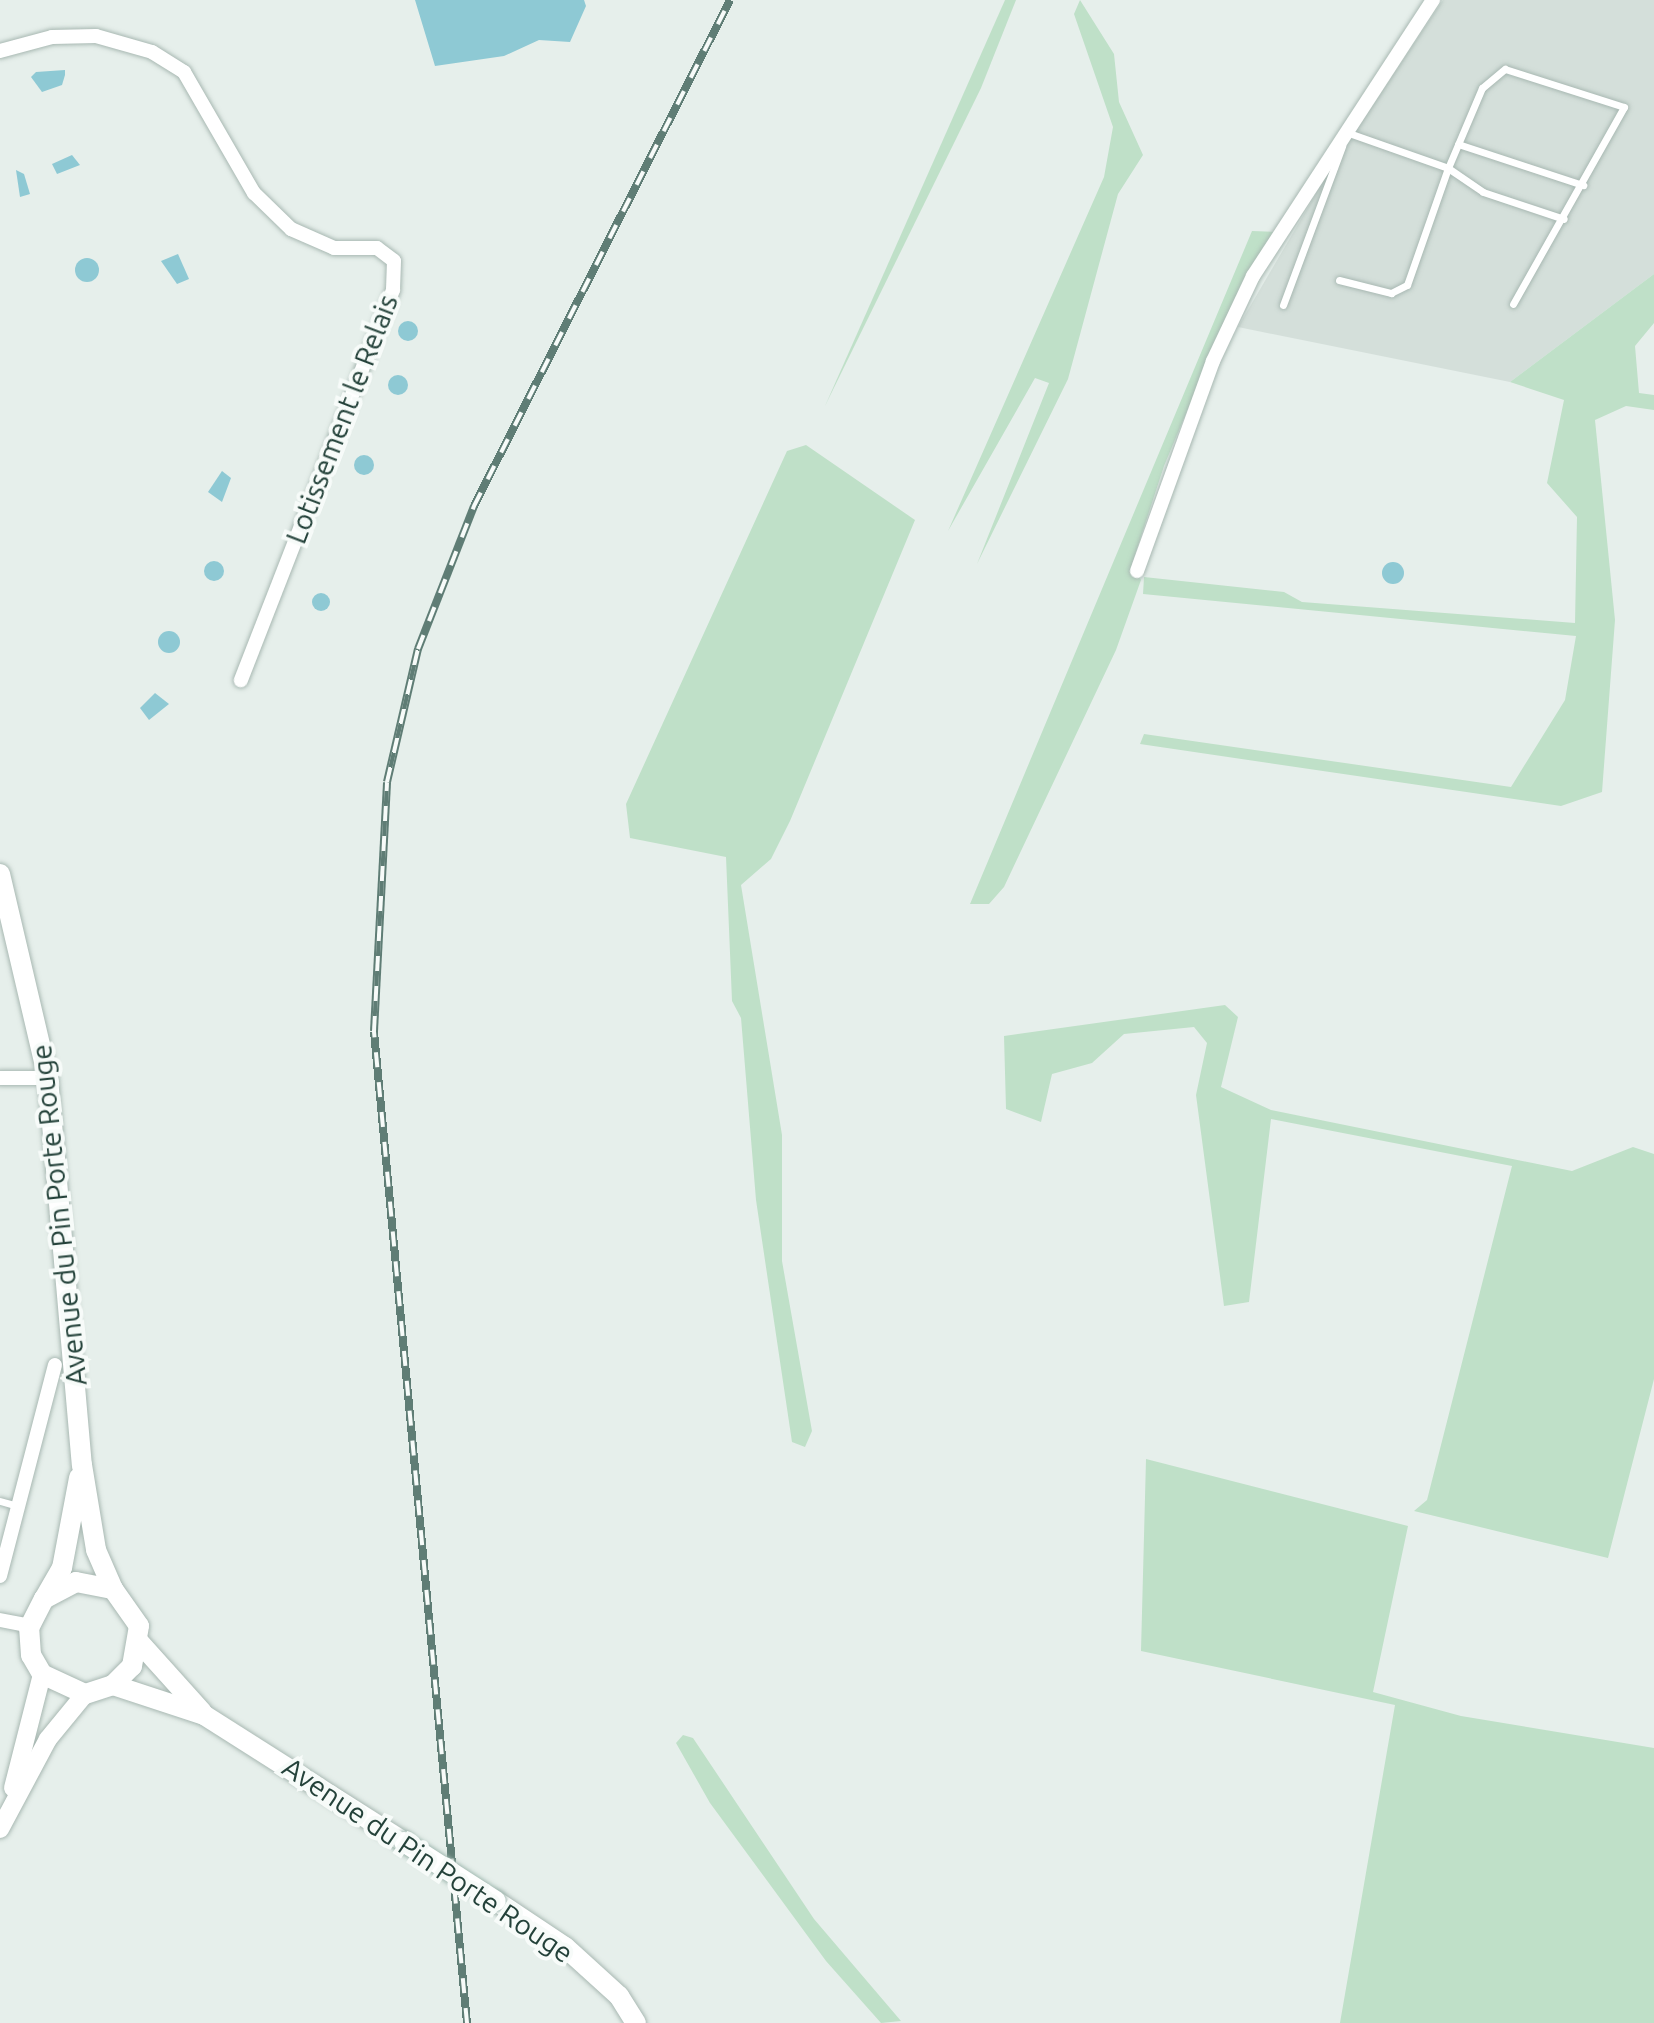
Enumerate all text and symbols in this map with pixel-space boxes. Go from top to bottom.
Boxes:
street label: Lotissement le Relais [279,290,405,548]
street label: Avenue du Pin Porte Rouge [24,1043,94,1387]
street label: Avenue du Pin Porte Rouge [276,1750,580,1970]

